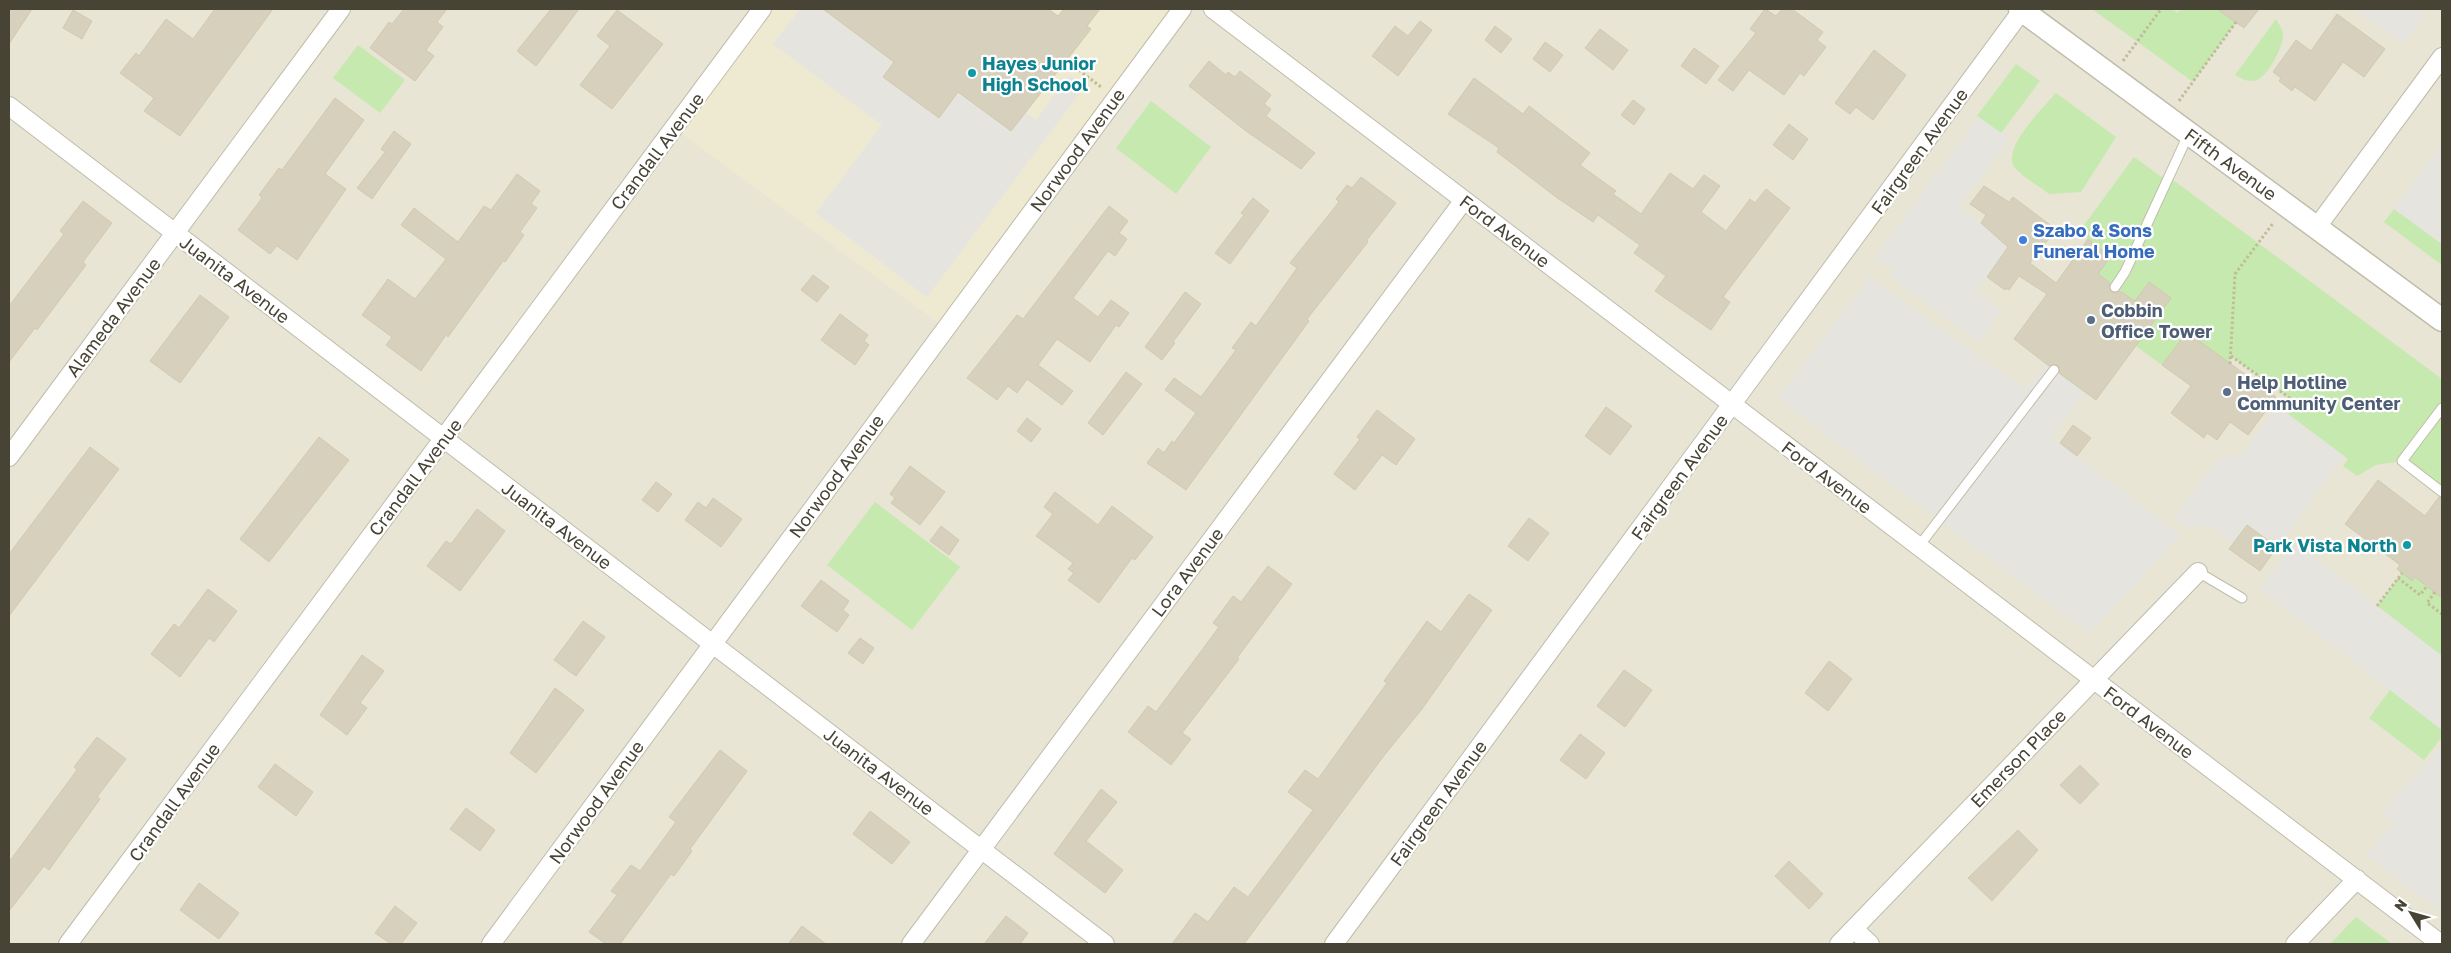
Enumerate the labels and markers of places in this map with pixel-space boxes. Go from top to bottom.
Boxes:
place label: Hayes Junior High School [982,52,1096,95]
marker: Hayes Junior High School [966,67,978,79]
place label: Szabo & Sons Funeral Home [2033,219,2155,262]
marker: Szabo & Sons Funeral Home [2017,234,2029,246]
place label: Cobbin Office Tower [2101,299,2212,342]
marker: Cobbin Office Tower [2085,314,2097,326]
place label: Help Hotline Community Center [2237,371,2400,414]
marker: Help Hotline Community Center [2221,386,2233,398]
place label: Park Vista North [2253,534,2397,556]
marker: Park Vista North [2401,539,2413,551]

